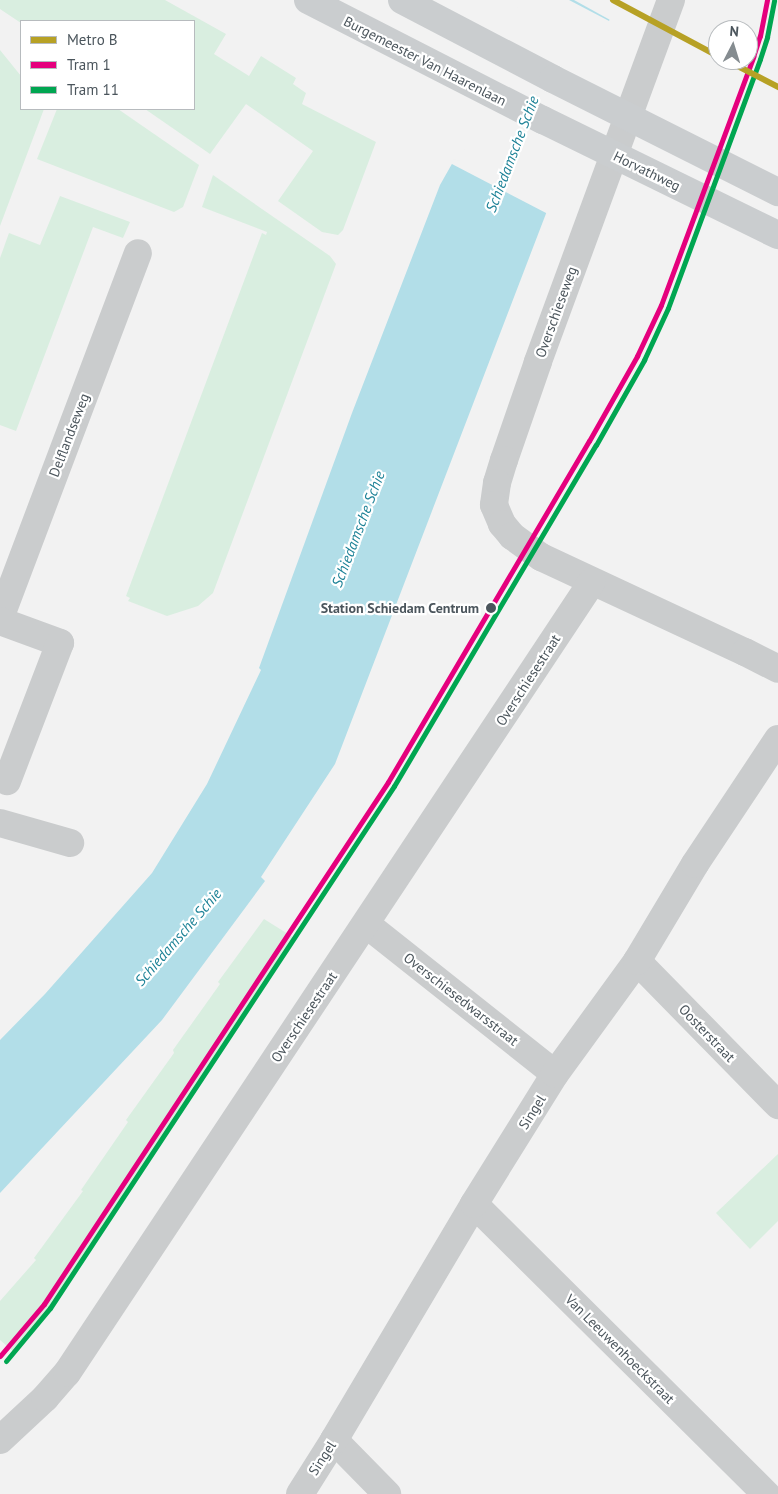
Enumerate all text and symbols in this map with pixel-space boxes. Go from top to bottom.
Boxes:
street label: Burgemeester Van Haarenlaan [341,12,509,110]
legend [20,20,195,110]
north arrow [708,20,758,70]
text: N [729,22,740,40]
text: Metro B [67,30,117,49]
text: Tram 1 [67,55,111,74]
text: Tram 11 [67,80,119,99]
water label: Schiedamsche Schie [482,93,542,215]
street label: Horvathweg [611,148,683,194]
street label: Overschieseweg [532,264,580,360]
street label: Delflandseweg [45,391,93,479]
water label: Schiedamsche Schie [328,468,388,590]
place label: Station Schiedam Centrum [320,600,479,616]
marker: Station Schiedam Centrum [483,600,499,616]
street label: Overschiesestraat [492,631,564,729]
water label: Schiedamsche Schie [131,885,225,989]
street label: Overschiesedwarsstraat [400,949,522,1049]
street label: Overschiesestraat [268,969,340,1065]
street label: Oosterstraat [675,1001,739,1065]
street label: Singel [515,1092,549,1132]
street label: Van Leeuwenhoeckstraat [562,1291,678,1407]
street label: Singel [305,1438,339,1478]

